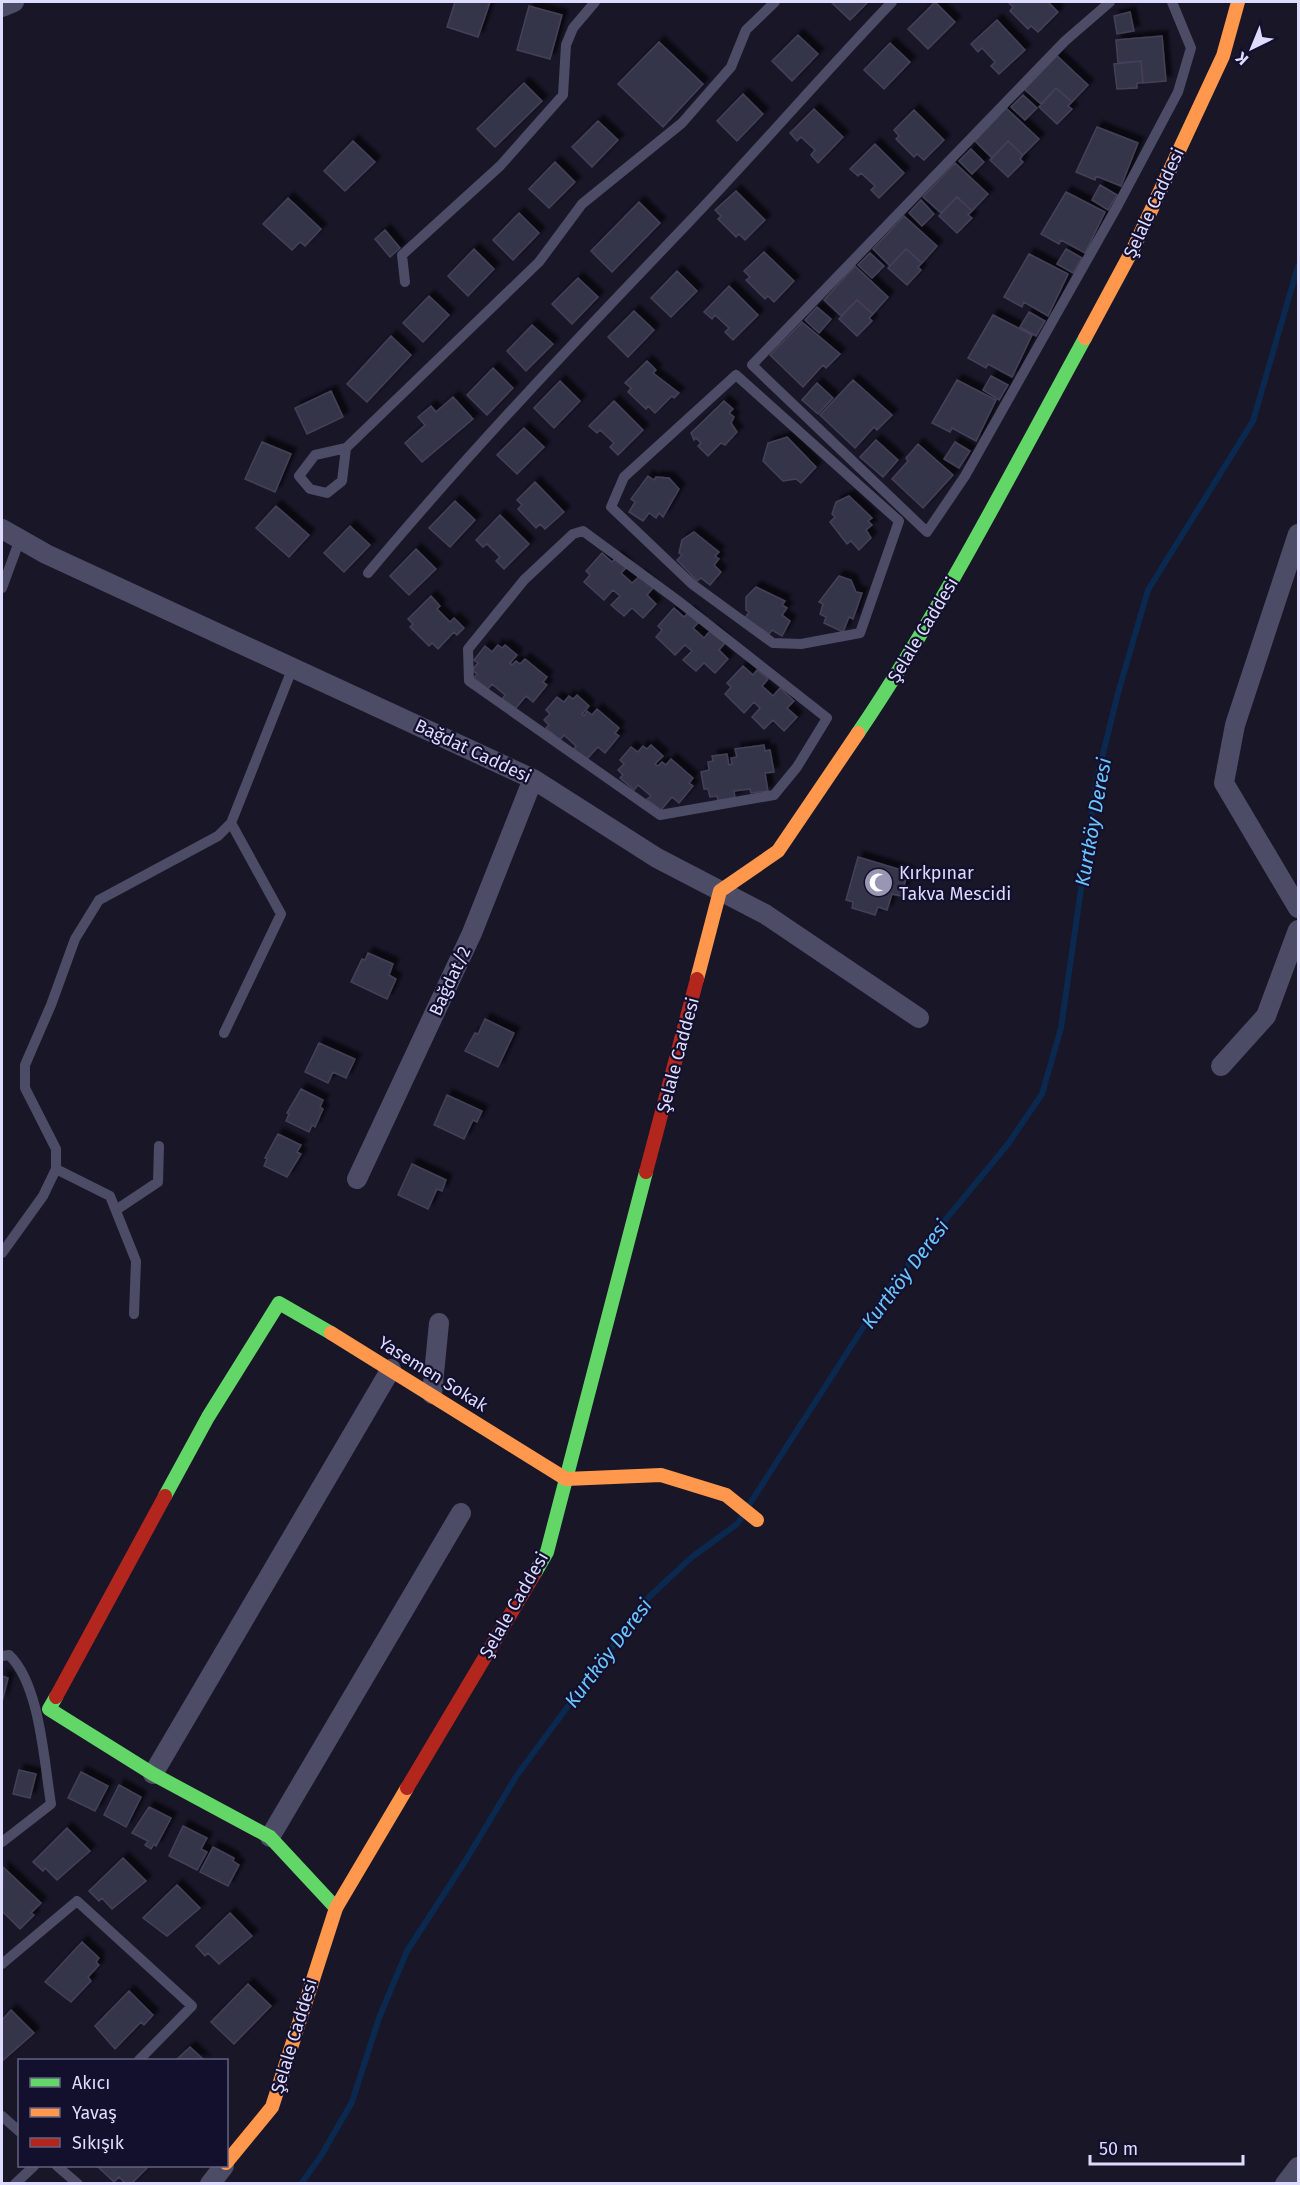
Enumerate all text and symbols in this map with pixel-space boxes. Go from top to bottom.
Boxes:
north arrow [1222,18,1282,78]
text: K [1231,48,1252,69]
street label: Şelale Caddesi [1119,145,1189,261]
street label: Şelale Caddesi [883,573,963,687]
street label: Bağdat Caddesi [411,714,535,788]
water label: Kurtköy Deresi [1070,755,1116,888]
place label: Kırkpınar Takva Mescidi [899,862,1011,905]
mosque icon: Kırkpınar Takva Mescidi [862,867,894,899]
street label: Bağdat/2 [424,943,476,1019]
street label: Şelale Caddesi [652,995,704,1115]
water label: Kurtköy Deresi [856,1214,954,1333]
street label: Yasemen Sokak [374,1332,493,1417]
street label: Şelale Caddesi [475,1548,553,1662]
water label: Kurtköy Deresi [559,1593,657,1712]
street label: Şelale Caddesi [266,1976,322,2096]
legend [18,2059,228,2167]
text: Akıcı [72,2072,110,2094]
text: Yavaş [72,2102,117,2124]
scale bar [1090,2128,1243,2166]
text: Sıkışık [72,2132,125,2154]
text: 50 m [1099,2138,1138,2160]

